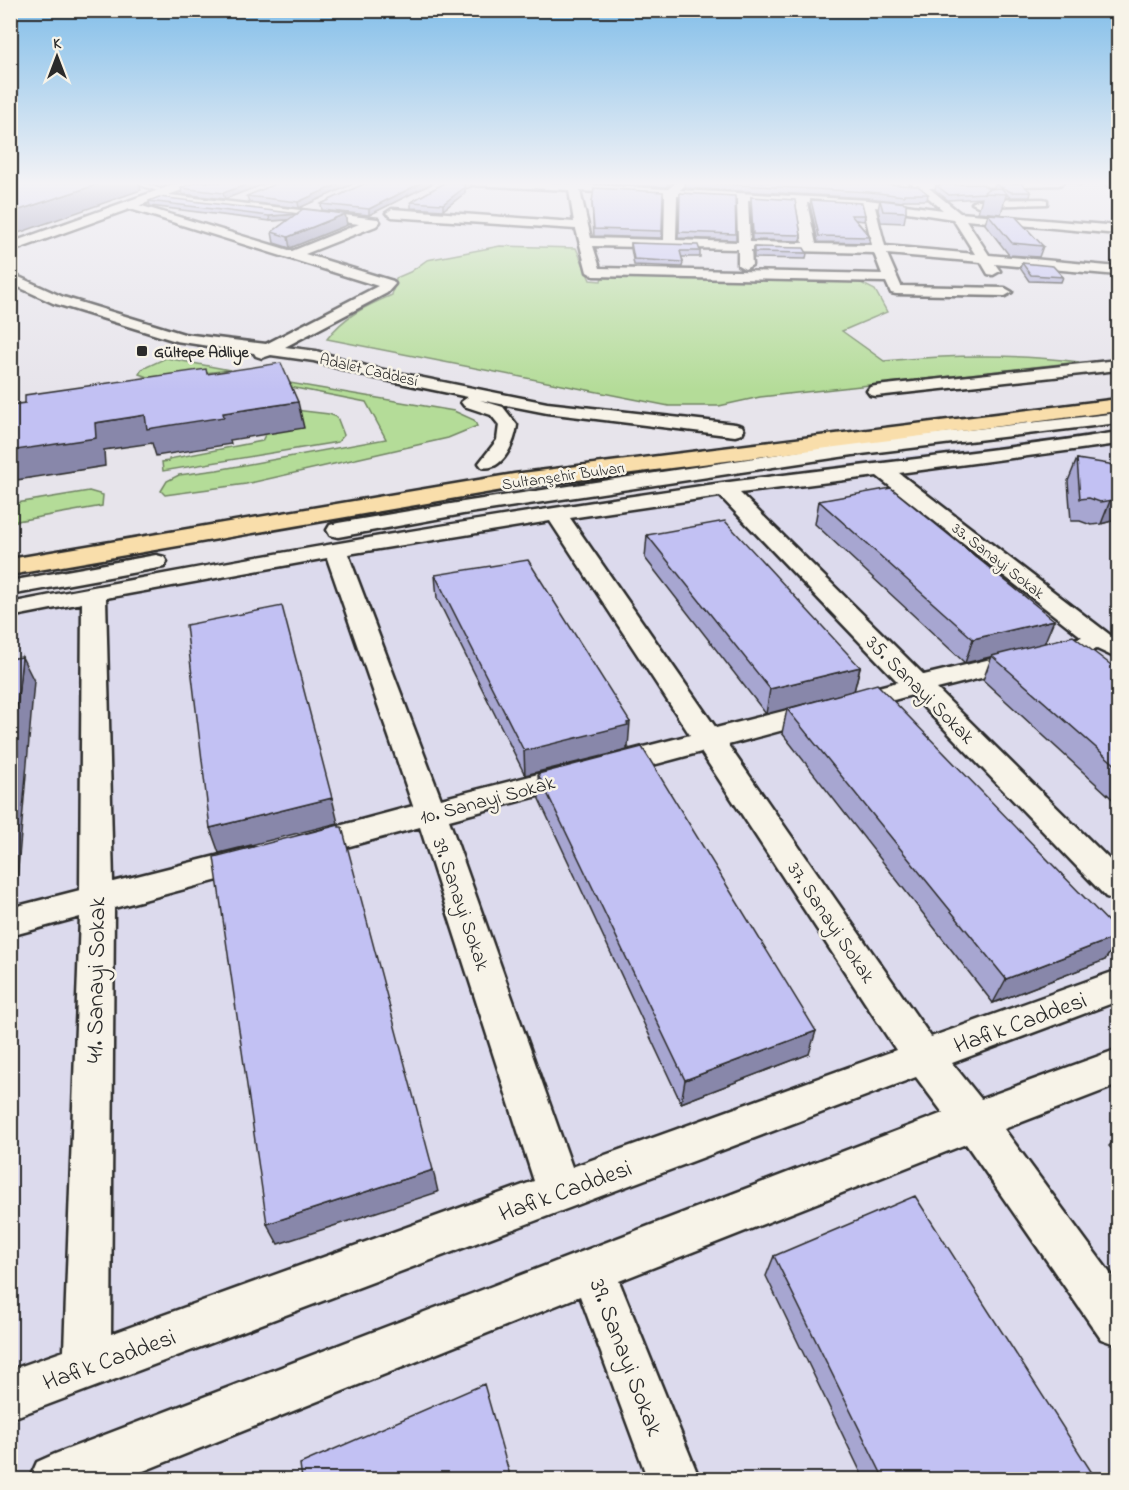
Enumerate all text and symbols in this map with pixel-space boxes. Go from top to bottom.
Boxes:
north arrow [27,27,87,87]
text: K [53,32,62,56]
place label: Gültepe Adliye [154,341,250,366]
marker: Gültepe Adliye [135,344,149,358]
street label: Adalet Caddesi [317,348,420,394]
street label: Sultanşehir Bulvarı [500,456,626,497]
street label: 33. Sanayi Sokak [946,517,1050,606]
street label: 35. Sanayi Sokak [858,630,980,752]
street label: 10. Sanayi Sokak [417,769,559,833]
street label: 39. Sanayi Sokak [423,835,496,975]
street label: 37. Sanayi Sokak [779,857,881,990]
street label: 41. Sanayi Sokak [79,896,117,1064]
street label: Hafik Caddesi [949,984,1092,1065]
street label: Hafik Caddesi [494,1152,637,1233]
street label: 39. Sanayi Sokak [578,1274,671,1442]
street label: Hafik Caddesi [38,1321,181,1402]

